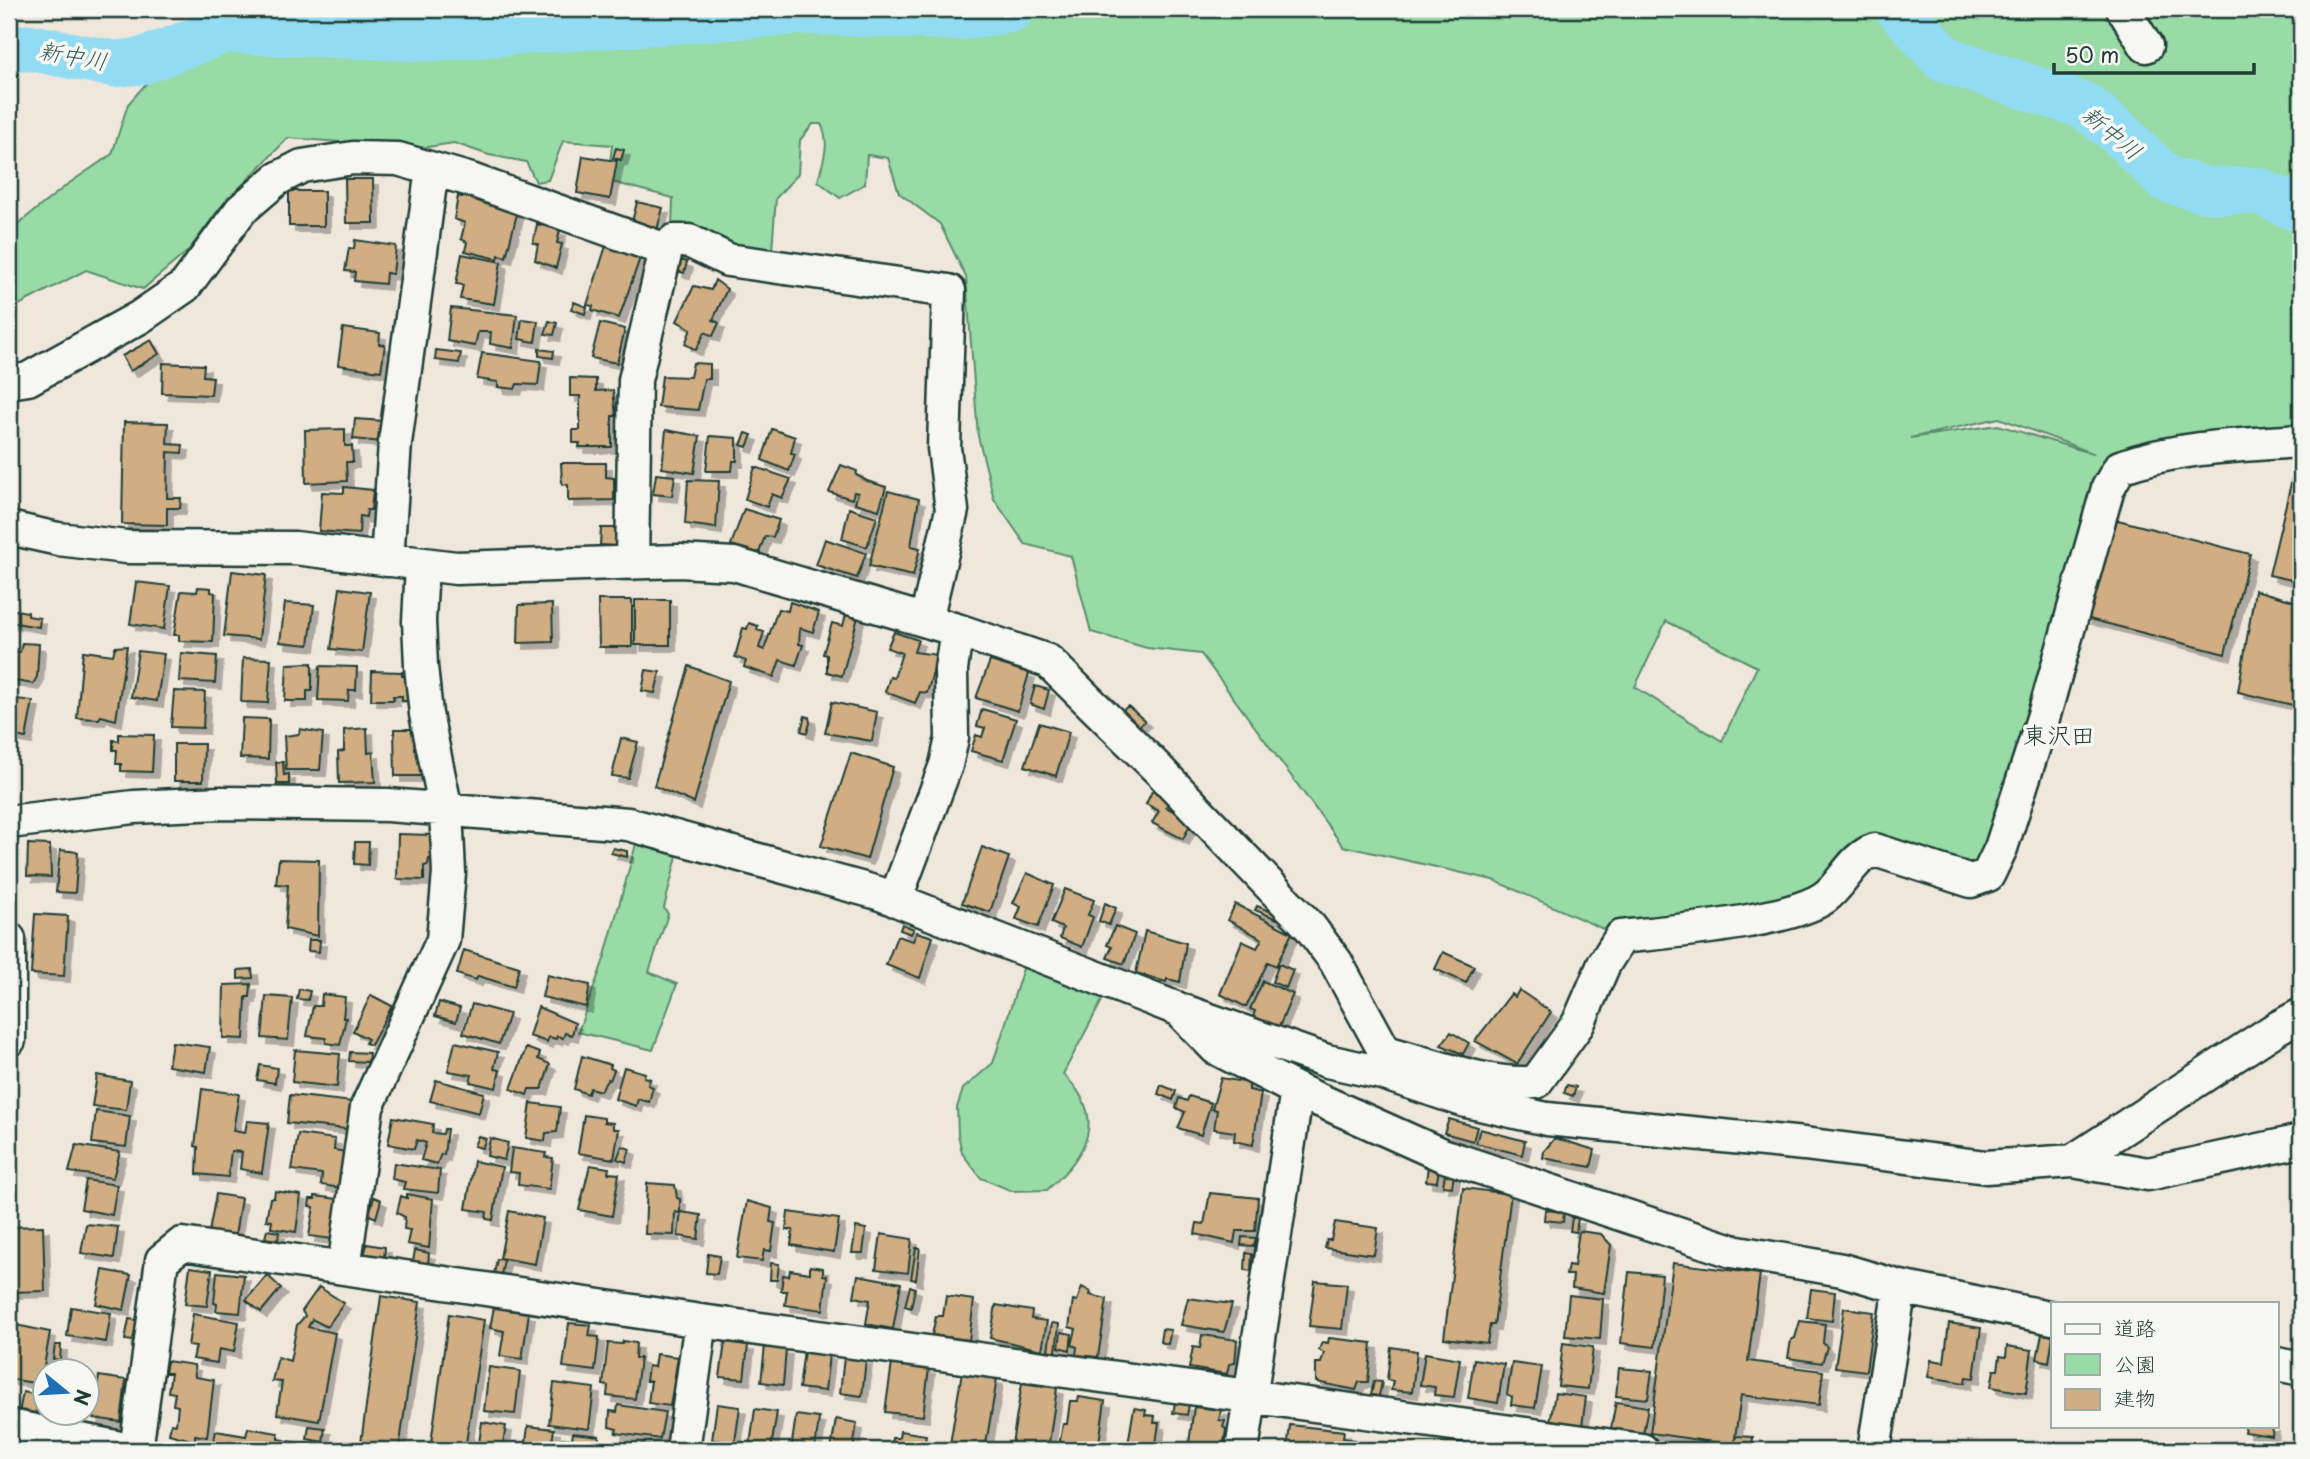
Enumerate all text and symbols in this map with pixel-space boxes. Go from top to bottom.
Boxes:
water label: 新中川 [36,31,110,78]
scale bar [2054,32,2254,76]
text: 50 m [2065,38,2119,70]
water label: 新中川 [2075,96,2151,167]
district label: 東沢田 [2023,716,2095,752]
legend [2051,1302,2278,1428]
text: 道路 [2114,1311,2156,1343]
text: 公園 [2114,1347,2156,1379]
north arrow [32,1358,102,1428]
text: 建物 [2114,1381,2156,1413]
text: N [67,1386,99,1409]

